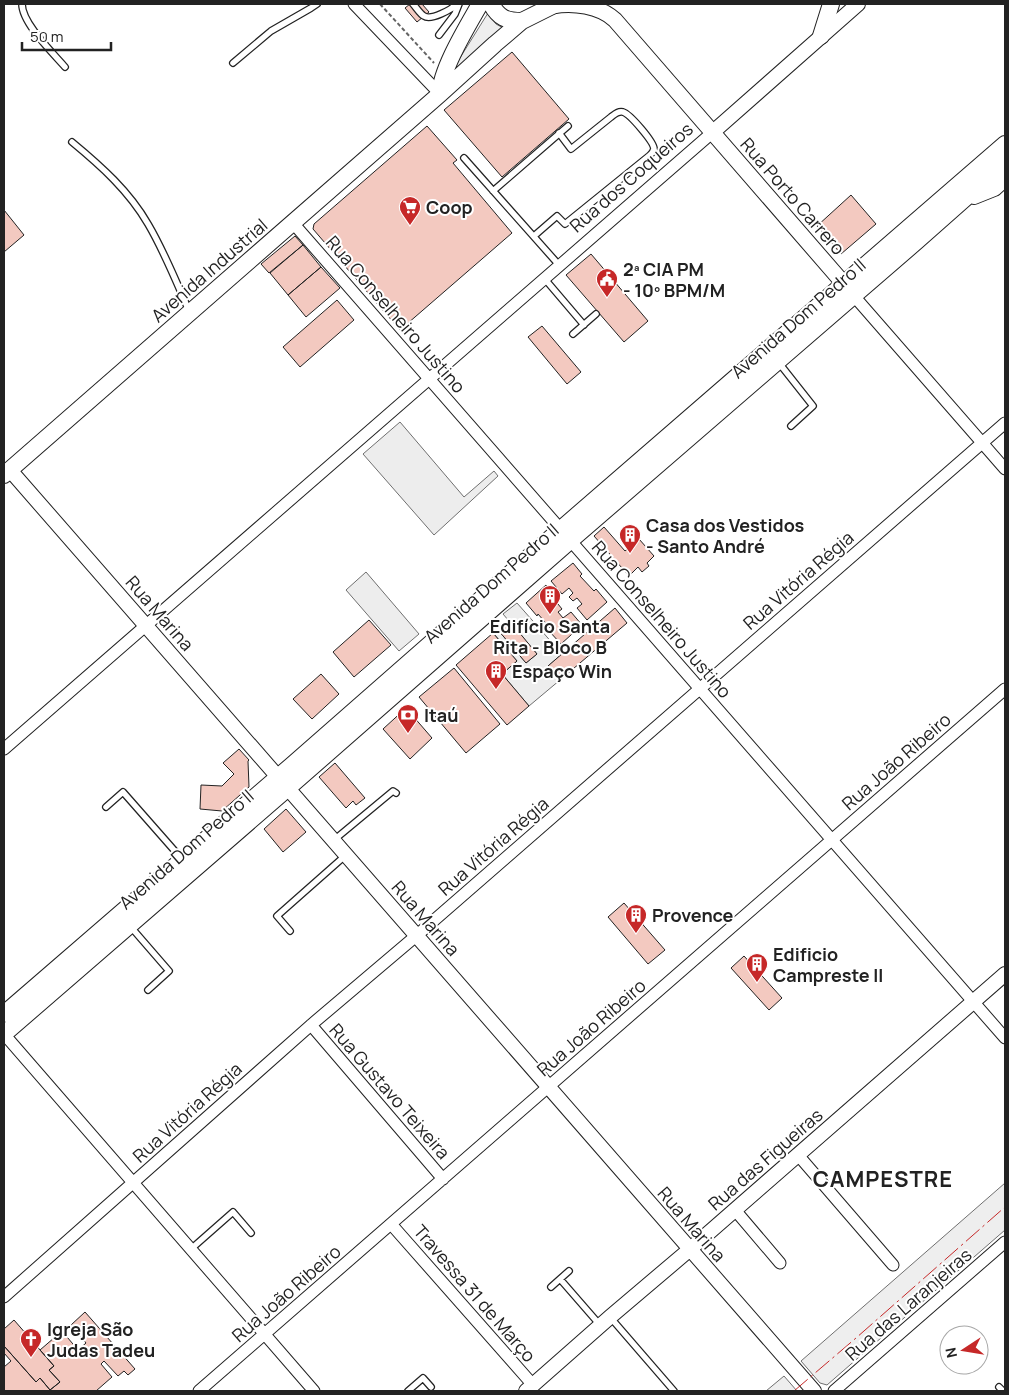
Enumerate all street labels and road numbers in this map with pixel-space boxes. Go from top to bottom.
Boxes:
street label: Rua dos Coqueiros [564,117,698,237]
street label: Rua Porto Carrero [735,132,851,260]
street label: Avenida Industrial [146,213,272,327]
street label: Rua Conselheiro Justino [321,230,471,398]
street label: Avenida Dom Pedro II [725,253,871,383]
street label: Avenida Dom Pedro II [418,518,564,648]
street label: Rua Vitória Régia [738,525,858,635]
street label: Rua Conselheiro Justino [587,535,737,703]
street label: Rua Marina [121,570,199,656]
street label: Rua João Ribeiro [837,707,955,815]
street label: Avenida Dom Pedro II [113,784,259,914]
street label: Rua Vitória Régia [433,791,553,901]
street label: Rua Marina [387,875,465,961]
street label: Rua João Ribeiro [532,973,650,1081]
street label: Rua Gustavo Teixeira [324,1018,456,1164]
street label: Rua Vitória Régia [127,1057,247,1167]
street label: Rua das Figueiras [703,1103,827,1215]
street label: Rua Marina [653,1181,731,1267]
street label: Travessa 31 de Março [409,1219,541,1367]
street label: Rua João Ribeiro [227,1239,345,1347]
street label: Rua das Laranjeiras [840,1242,976,1366]

